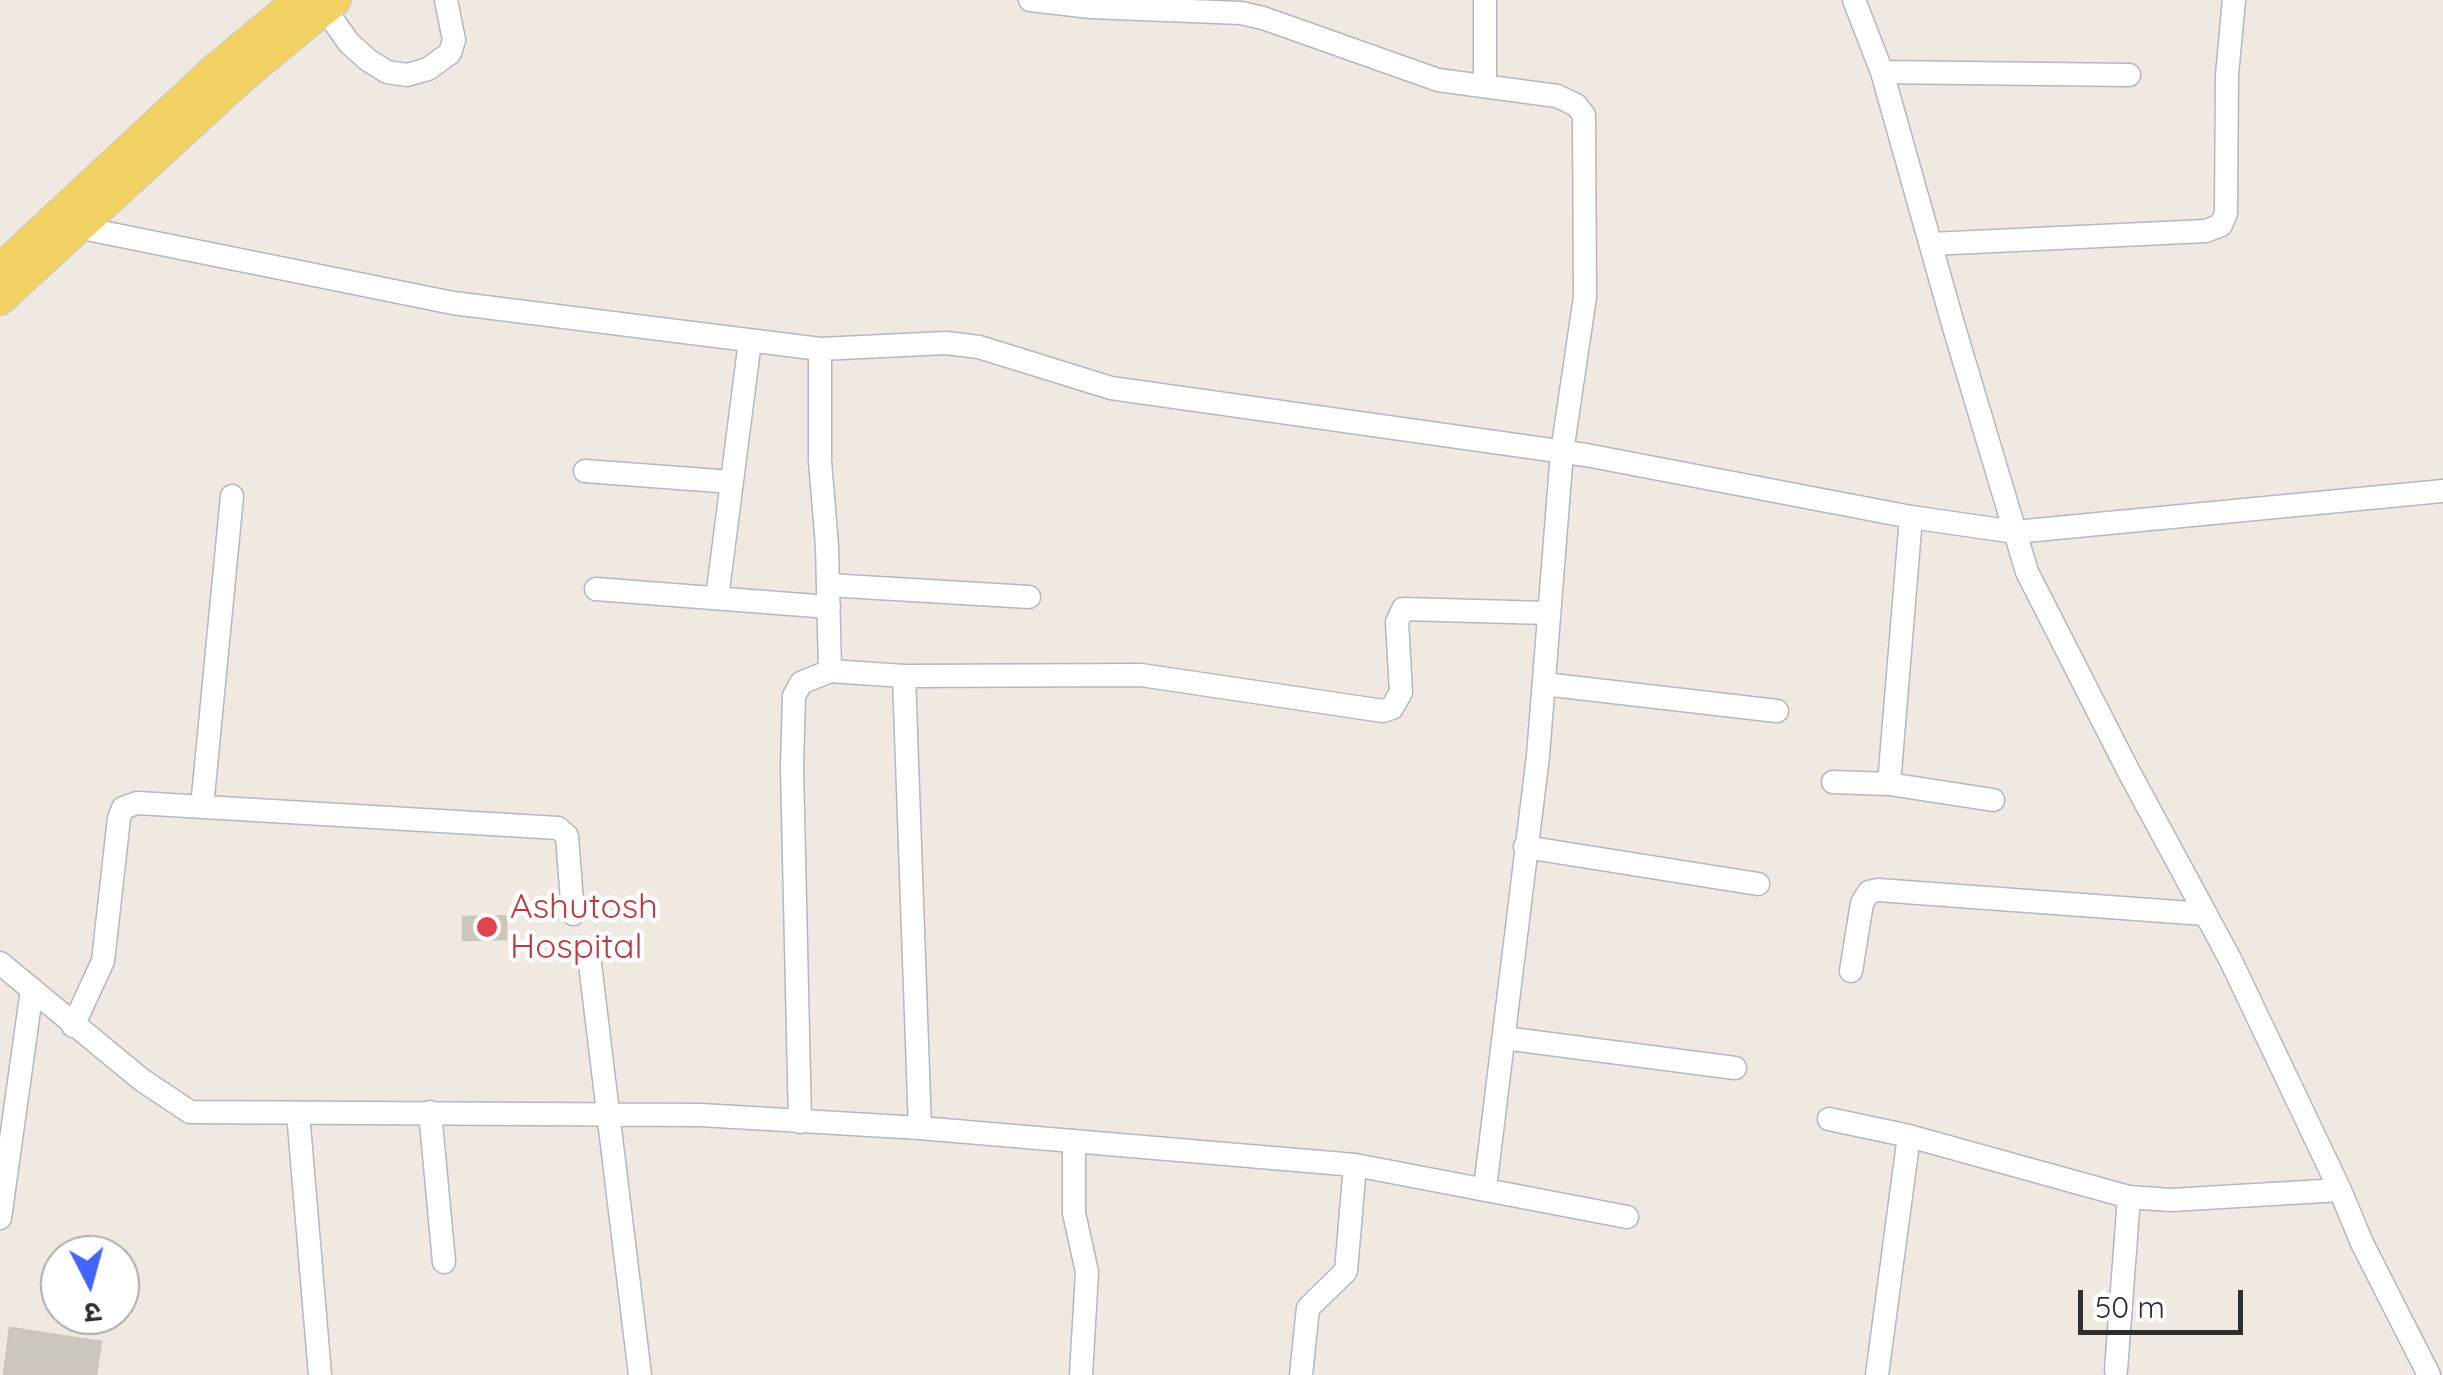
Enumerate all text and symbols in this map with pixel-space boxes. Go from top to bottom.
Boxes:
place label: Ashutosh Hospital [510,886,658,968]
marker: Ashutosh Hospital [474,914,500,940]
north arrow [40,1235,140,1335]
scale bar [2083,1270,2248,1332]
text: 50 m [2095,1288,2165,1326]
text: उ [83,1295,103,1332]

